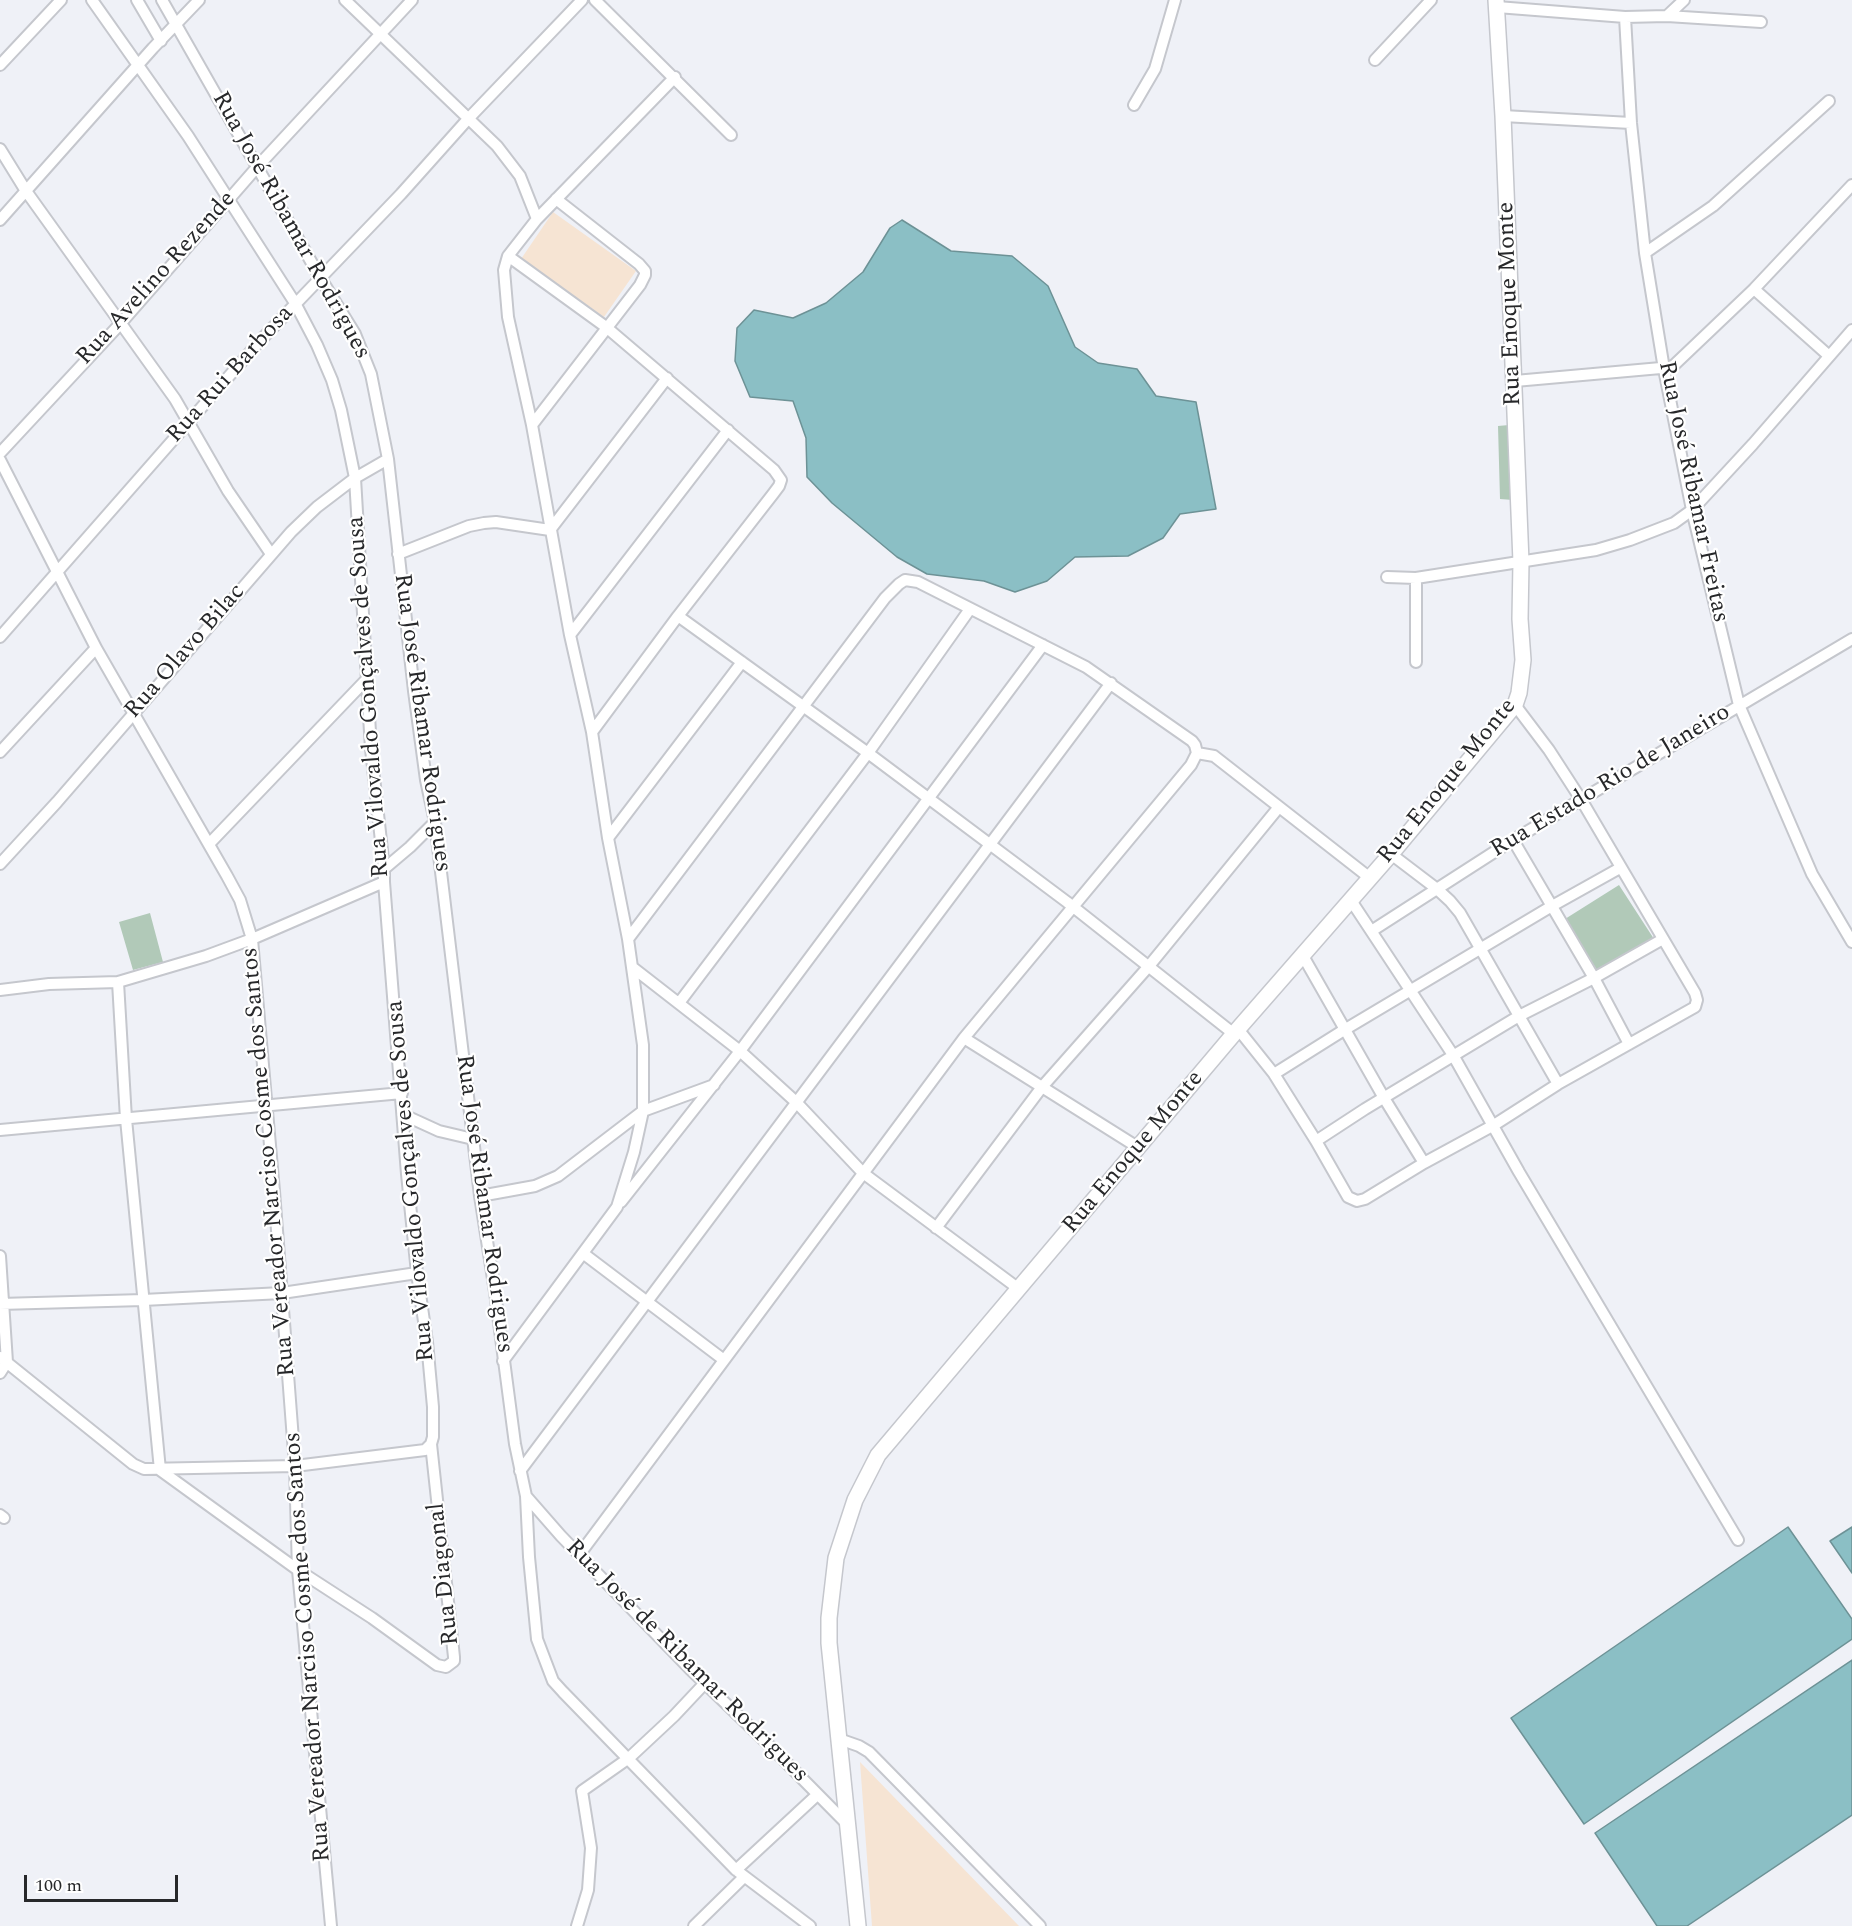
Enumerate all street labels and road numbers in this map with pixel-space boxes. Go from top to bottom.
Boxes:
street label: Rua José Ribamar Rodrigues [204,87,376,365]
street label: Rua Avelino Rezende [71,186,243,372]
street label: Rua Enoque Monte [1493,201,1529,407]
street label: Rua Rui Barbosa [162,300,300,450]
street label: Rua José Ribamar Freitas [1650,359,1734,625]
street label: Rua Vilovaldo Gonçalves de Sousa [343,515,397,879]
street label: Rua José Ribamar Rodrigues [386,572,456,874]
street label: Rua Olavo Bilac [120,579,252,725]
street label: Rua Enoque Monte [1373,694,1523,870]
street label: Rua Estado Rio de Janeiro [1486,699,1736,865]
street label: Rua Vereador Narciso Cosme dos Santos [237,946,303,1378]
street label: Rua Vilovaldo Gonçalves de Sousa [382,999,442,1363]
street label: Rua José Ribamar Rodrigues [448,1053,518,1355]
street label: Rua Enoque Monte [1057,1065,1211,1241]
street label: Rua Vereador Narciso Cosme dos Santos [280,1431,338,1863]
street label: Rua Diagonal [423,1501,467,1647]
street label: Rua José de Ribamar Rodrigues [558,1534,814,1790]

